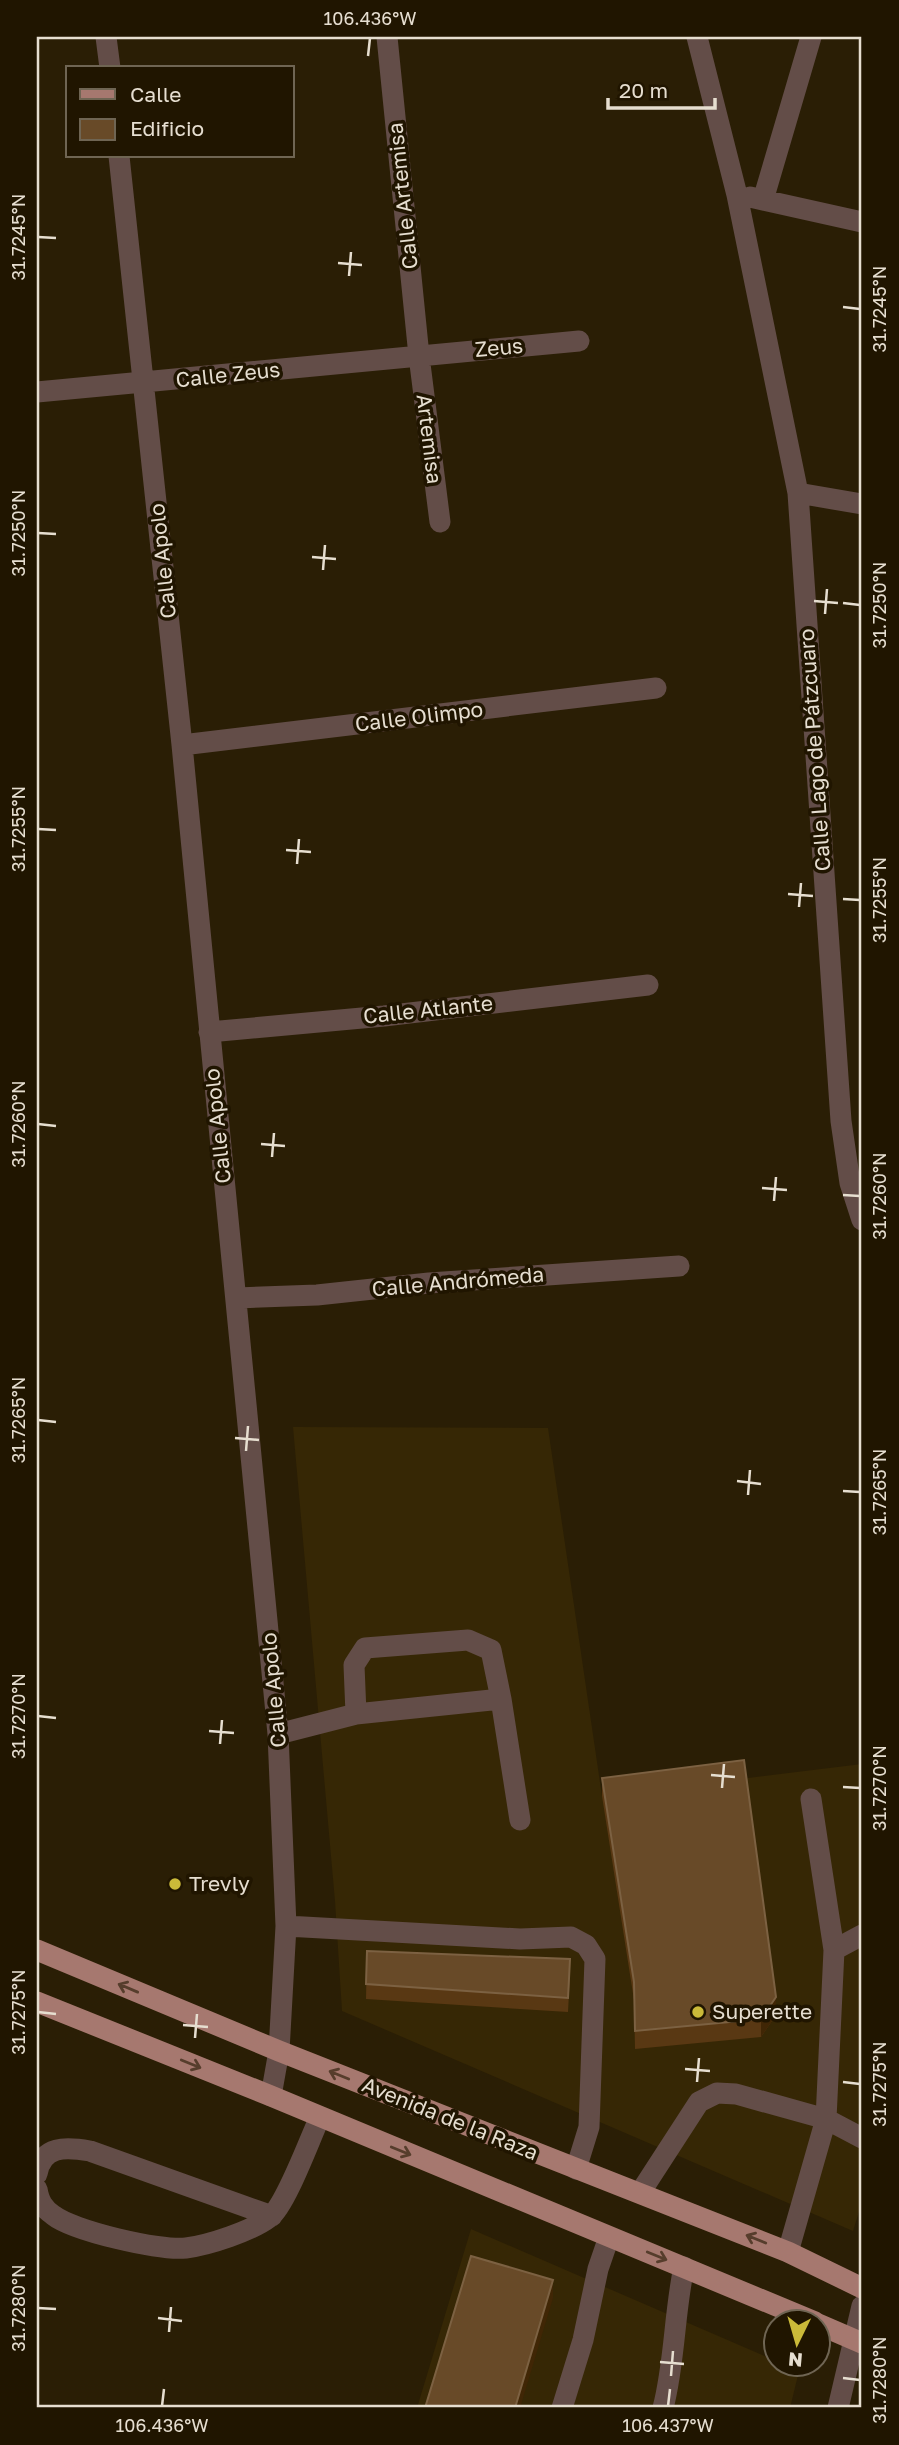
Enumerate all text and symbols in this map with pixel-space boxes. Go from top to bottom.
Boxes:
text: 106.436°W [324,7,416,29]
legend [66,66,294,158]
scale bar [608,66,715,110]
text: 20 m [619,77,668,103]
text: Calle [130,81,182,107]
text: Edificio [130,115,204,141]
street label: Calle Artemisa [381,122,423,271]
text: 31.7245°N [7,194,29,280]
text: 31.7245°N [868,266,890,352]
street label: Zeus [474,332,524,362]
street label: Calle Zeus [174,356,281,392]
street label: Artemisa [412,392,448,485]
text: 31.7250°N [7,490,29,576]
street label: Calle Apolo [143,502,181,620]
text: 31.7250°N [868,562,890,648]
street label: Calle Lago de Pátzcuaro [793,628,835,872]
street label: Calle Olimpo [353,695,484,737]
text: 31.7255°N [7,786,29,872]
text: 31.7255°N [868,857,890,943]
street label: Calle Atlante [362,989,494,1029]
street label: Calle Apolo [198,1067,236,1185]
text: 31.7260°N [7,1080,29,1168]
text: 31.7260°N [868,1152,890,1240]
street label: Calle Andrómeda [371,1261,545,1301]
text: 31.7265°N [7,1377,29,1463]
text: 31.7265°N [868,1449,890,1535]
street label: Calle Apolo [255,1631,291,1749]
text: 31.7270°N [7,1673,29,1759]
text: 31.7270°N [868,1745,890,1831]
place label: Trevly [189,1870,250,1896]
marker: Trevly [167,1876,183,1892]
text: 31.7275°N [7,1969,29,2055]
one-way arrow [118,1981,140,1994]
place label: Superette [712,1998,812,2024]
marker: Superette [690,2004,706,2020]
text: 31.7275°N [868,2041,890,2127]
one-way arrow [180,2059,201,2072]
one-way arrow [328,2067,350,2080]
street label: Avenida de la Raza [359,2071,542,2165]
one-way arrow [390,2145,412,2158]
one-way arrow [745,2232,767,2245]
one-way arrow [646,2251,667,2264]
text: 31.7280°N [7,2264,29,2352]
north arrow [762,2308,832,2378]
text: 31.7280°N [868,2336,890,2424]
text: N [787,2348,804,2373]
text: 106.436°W [116,2414,208,2436]
text: 106.437°W [622,2414,714,2436]

